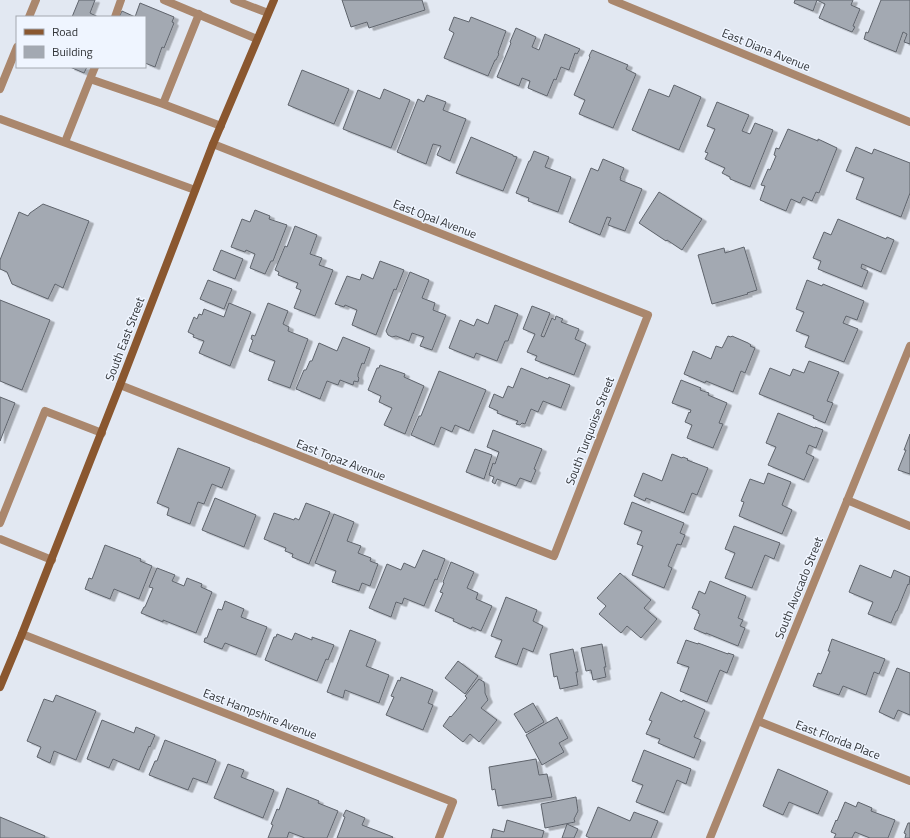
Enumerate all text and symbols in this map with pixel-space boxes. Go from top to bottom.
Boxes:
legend [16,16,146,68]
text: Road [52,22,78,41]
street label: East Diana Avenue [719,23,813,76]
text: Building [52,42,93,61]
street label: East Opal Avenue [391,194,480,243]
street label: South East Street [100,293,150,384]
street label: South Turquoise Street [560,373,619,488]
street label: East Topaz Avenue [294,434,389,485]
street label: South Avocado Street [769,533,828,642]
street label: East Hampshire Avenue [201,683,320,744]
street label: East Florida Place [793,715,883,764]

